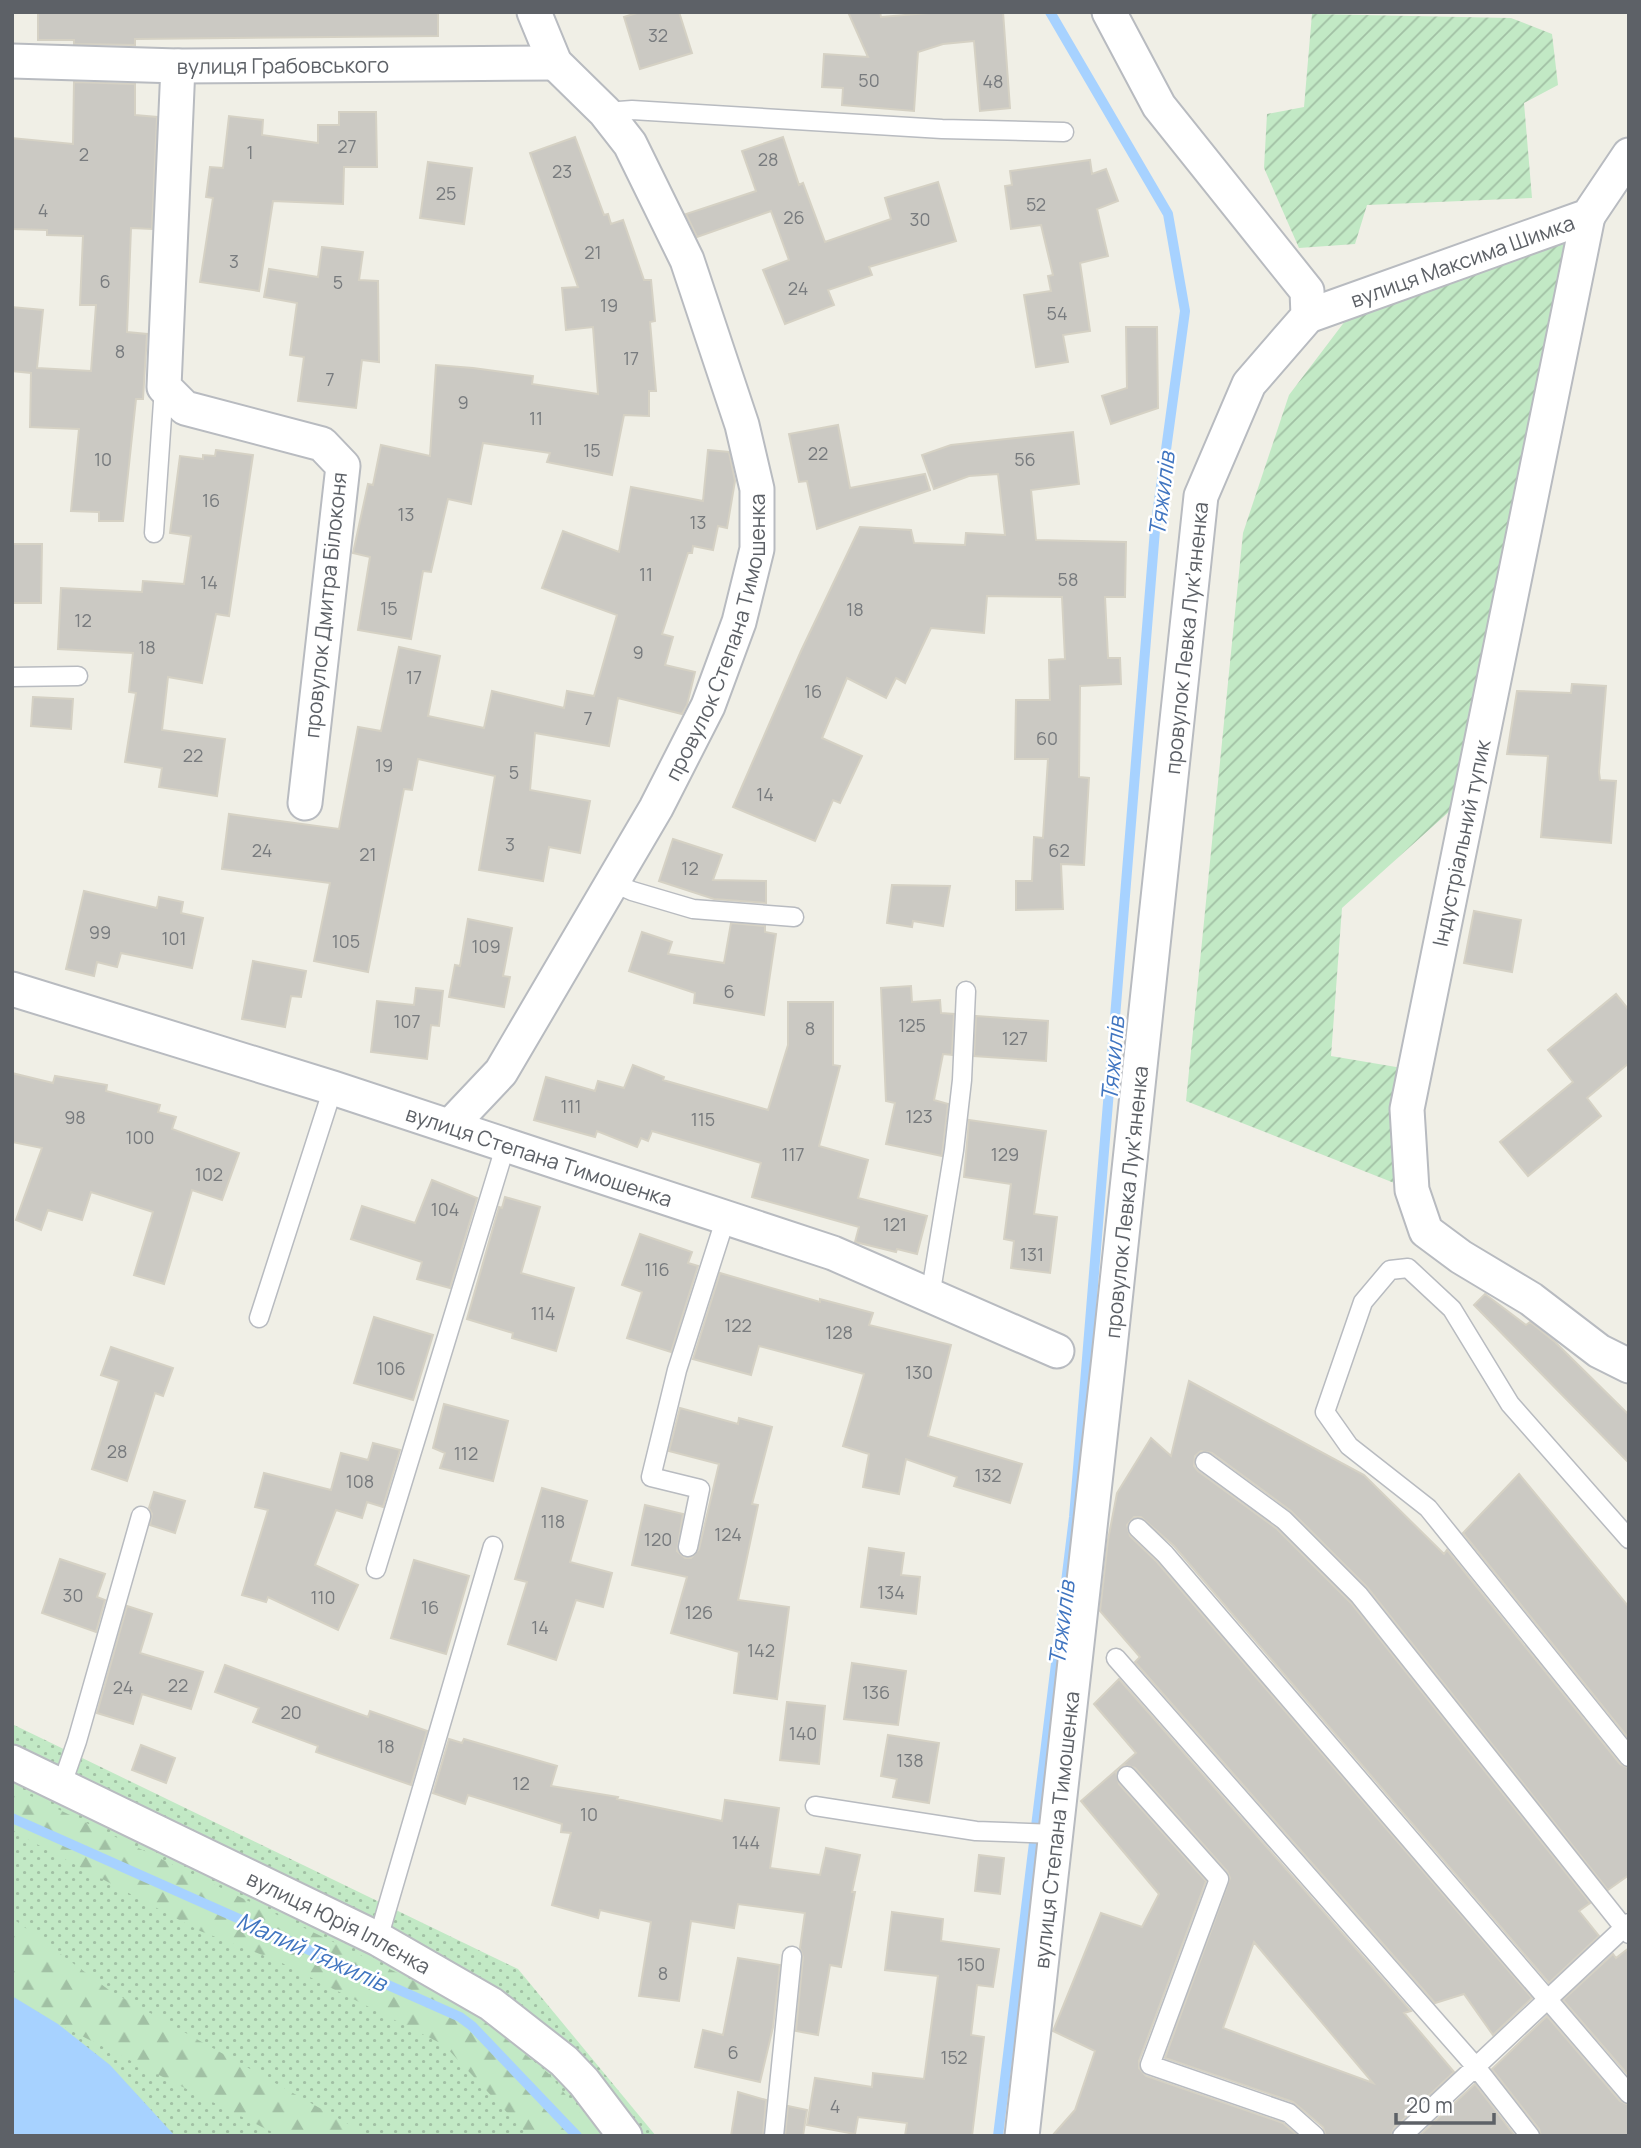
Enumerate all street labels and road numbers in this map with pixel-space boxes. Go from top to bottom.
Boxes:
street label: вулиця Грабовського [177,50,389,80]
street label: вулиця Максима Шимка [1347,208,1578,314]
street label: провулок Дмитра Білоконя [297,471,353,739]
street label: провулок Степана Тимошенка [658,494,771,785]
street label: провулок Левка Лукʼяненка [1158,500,1214,776]
street label: Індустріальний тупик [1425,736,1497,949]
street label: провулок Левка Лукʼяненка [1098,1064,1154,1340]
street label: вулиця Степана Тимошенка [402,1099,676,1213]
street label: вулиця Степана Тимошенка [1027,1690,1086,1970]
street label: вулиця Юрія Іллєнка [242,1864,436,1980]

